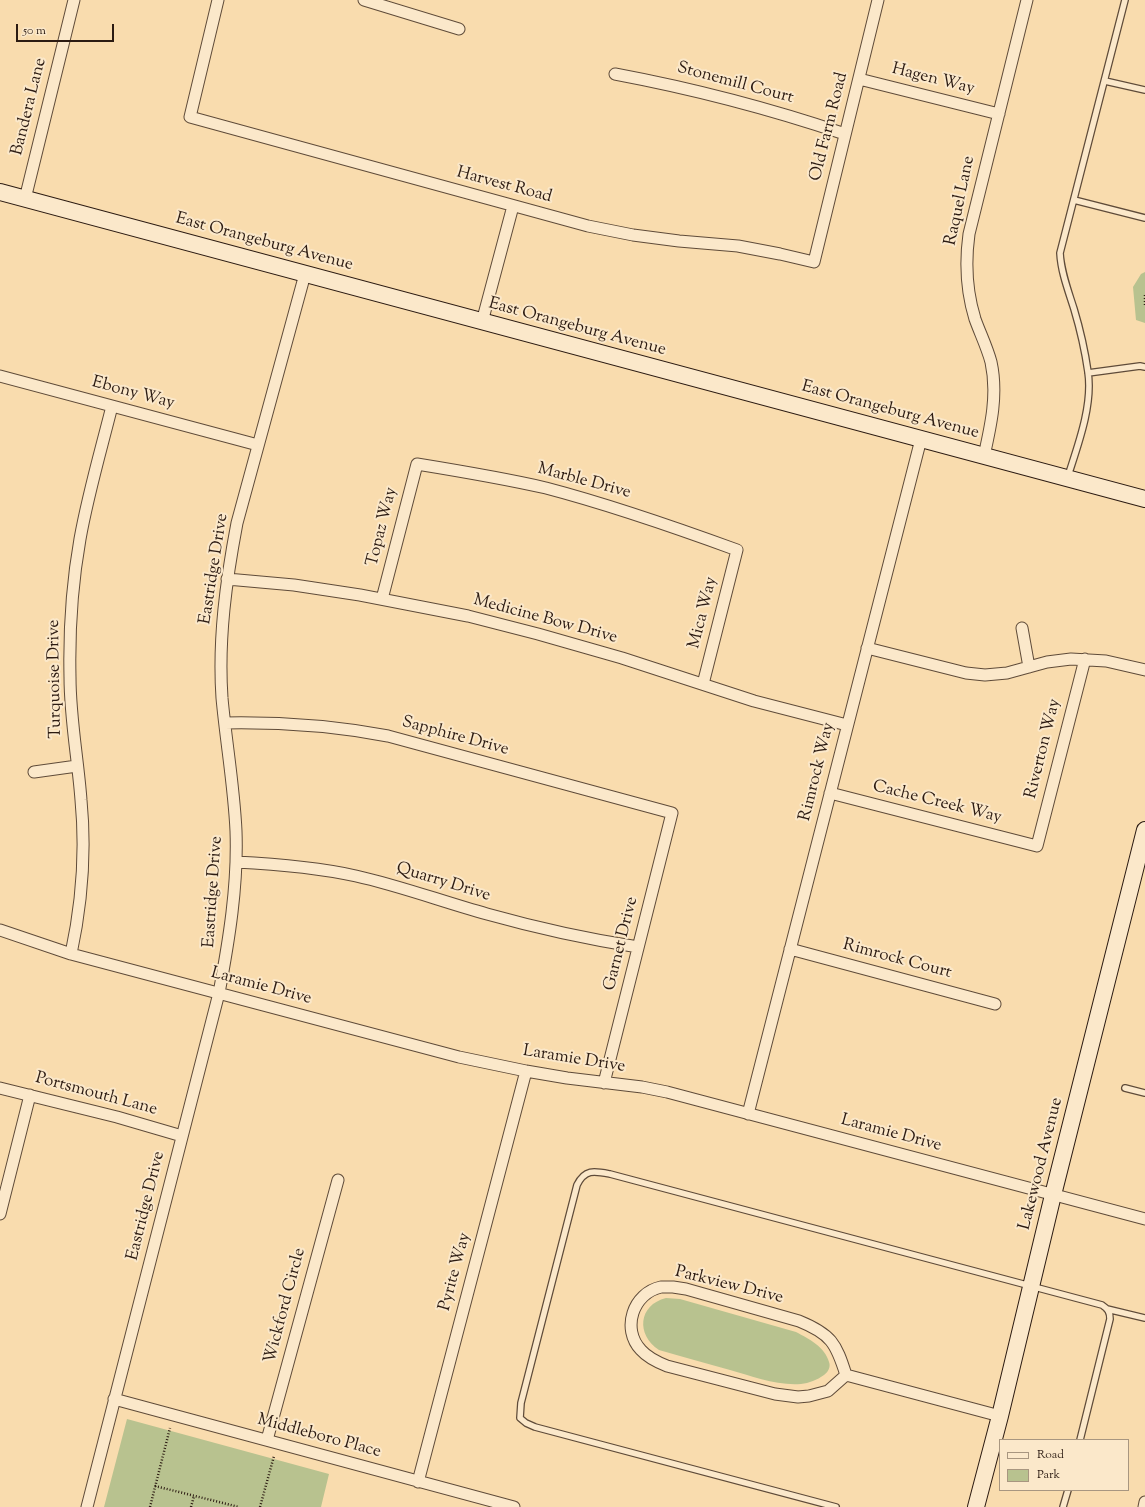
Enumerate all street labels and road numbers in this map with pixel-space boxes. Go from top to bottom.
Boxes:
street label: Bandera Lane [8,56,52,158]
street label: Stonemill Court [675,59,795,109]
street label: Hagen Way [889,60,977,100]
street label: Old Farm Road [807,71,853,183]
street label: Raquel Lane [942,154,980,248]
street label: Harvest Road [454,163,554,209]
street label: East Orangeburg Avenue [173,209,355,277]
street label: East Orangeburg Avenue [486,294,668,362]
street label: Ebony Way [89,373,177,415]
street label: East Orangeburg Avenue [799,377,981,445]
street label: Marble Drive [535,460,633,504]
street label: Topaz Way [363,485,403,569]
street label: Eastridge Drive [196,512,234,626]
street label: Mica Way [685,575,723,651]
street label: Medicine Bow Drive [471,591,619,649]
street label: Turquoise Drive [45,619,67,739]
street label: Riverton Way [1022,697,1066,801]
street label: Sapphire Drive [399,713,511,761]
street label: Rimrock Way [796,721,840,823]
street label: Cache Creek Way [870,777,1004,829]
street label: Eastridge Drive [200,836,228,948]
street label: Quarry Drive [393,859,493,907]
street label: Garnet Drive [600,895,644,993]
street label: Rimrock Court [840,936,954,984]
street label: Laramie Drive [208,964,314,1010]
street label: Laramie Drive [521,1042,627,1078]
street label: Portsmouth Lane [33,1069,159,1121]
street label: Lakewood Avenue [1016,1096,1068,1232]
street label: Laramie Drive [838,1111,944,1157]
street label: Eastridge Drive [124,1149,170,1263]
street label: Pyrite Way [436,1231,476,1313]
street label: Wickford Circle [261,1246,311,1366]
street label: Parkview Drive [673,1263,785,1309]
street label: Middleboro Place [255,1411,383,1463]

